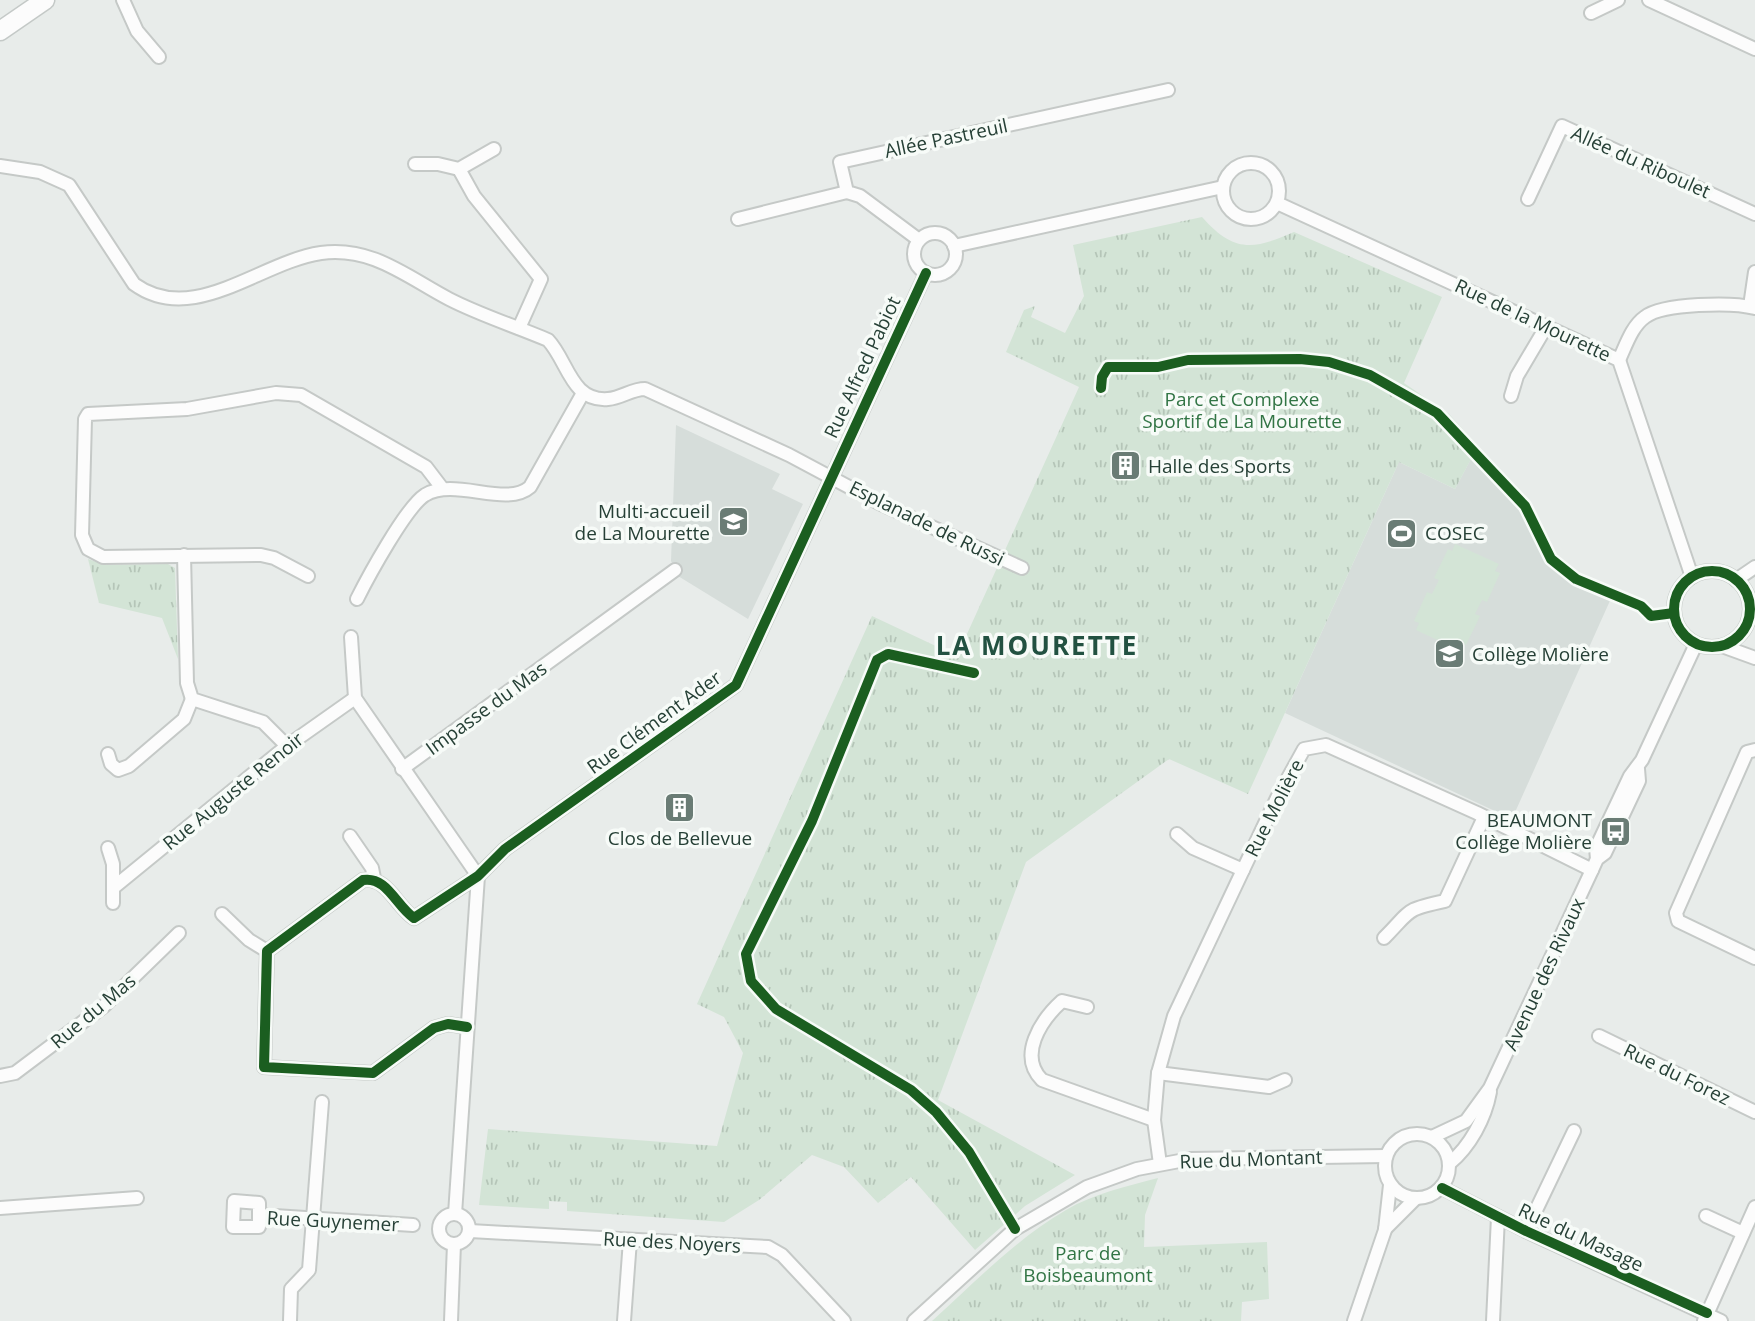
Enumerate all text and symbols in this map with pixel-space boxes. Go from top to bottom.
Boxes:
street label: Allée Pastreuil [882,112,1010,164]
street label: Allée du Riboulet [1567,120,1715,204]
street label: Rue de la Mourette [1451,272,1615,368]
street label: Rue Alfred Pabiot [818,292,906,442]
park label: Parc et Complexe Sportif de La Mourette [1142,386,1342,434]
building icon: Halle des Sports [1108,449,1142,483]
place label: Halle des Sports [1148,453,1291,479]
street label: Esplanade de Russi [845,474,1009,572]
place label: Multi-accueil de La Mourette [575,498,710,546]
school or university icon: Multi-accueil de La Mourette [716,505,750,539]
sports icon: COSEC [1385,516,1419,550]
place label: COSEC [1425,520,1485,546]
district label: LA MOURETTE [936,627,1138,663]
school or university icon: Collège Molière [1432,637,1466,671]
place label: Collège Molière [1472,641,1609,667]
street label: Impasse du Mas [420,655,552,761]
street label: Rue Clément Ader [582,664,727,780]
street label: Rue Auguste Renoir [157,726,309,856]
street label: Rue Molière [1238,755,1310,861]
building icon: Clos de Bellevue [663,790,697,824]
place label: BEAUMONT Collège Molière [1455,807,1593,855]
bus stop icon: BEAUMONT Collège Molière [1598,814,1632,848]
place label: Clos de Bellevue [608,825,752,851]
street label: Avenue des Rivaux [1497,893,1591,1055]
street label: Rue du Mas [45,968,141,1054]
street label: Rue du Forez [1619,1037,1735,1111]
street label: Rue du Montant [1179,1144,1323,1174]
street label: Rue du Masage [1514,1197,1648,1277]
street label: Rue Guynemer [266,1205,400,1237]
street label: Rue des Noyers [602,1225,742,1259]
park label: Parc de Boisbeaumont [1023,1240,1153,1288]

